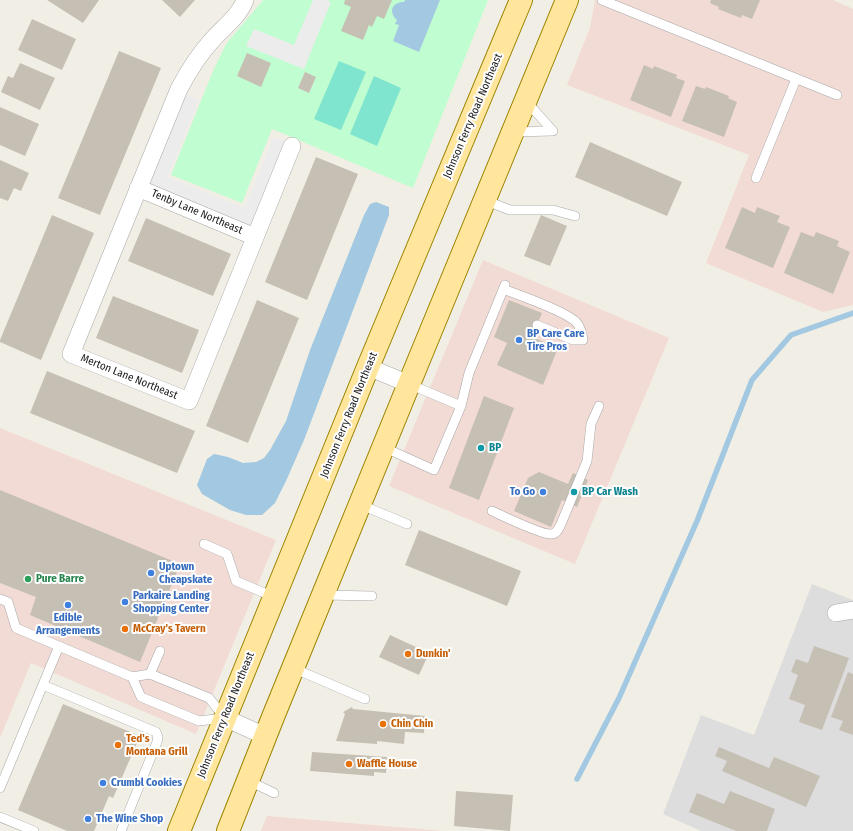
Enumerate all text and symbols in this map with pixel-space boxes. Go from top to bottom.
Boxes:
street label: Johnson Ferry Road Northeast [441,52,505,180]
street label: Tenby Lane Northeast [149,187,245,237]
place label: BP Care Care Tire Pros [527,327,585,353]
marker: BP Care Care Tire Pros [514,335,524,345]
street label: Johnson Ferry Road Northeast [318,350,380,480]
street label: Merton Lane Northeast [79,352,179,402]
place label: BP [489,441,501,455]
marker: BP [476,443,486,453]
place label: To Go [510,485,535,499]
place label: BP Car Wash [582,485,638,499]
marker: To Go [538,487,548,497]
marker: BP Car Wash [569,487,579,497]
place label: Uptown Cheapskate [159,560,212,586]
marker: Uptown Cheapskate [146,568,156,578]
place label: Pure Barre [36,572,84,586]
marker: Pure Barre [23,574,33,584]
place label: Parkaire Landing Shopping Center [133,589,210,615]
marker: Parkaire Landing Shopping Center [120,597,130,607]
marker: Edible Arrangements [63,600,73,610]
place label: Edible Arrangements [36,611,100,637]
place label: McCray's Tavern [133,622,206,636]
marker: McCray's Tavern [120,624,130,634]
place label: Dunkin' [416,647,451,661]
marker: Dunkin' [403,649,413,659]
street label: Johnson Ferry Road Northeast [195,650,257,780]
place label: Chin Chin [391,717,433,731]
marker: Chin Chin [378,719,388,729]
place label: Ted's Montana Grill [126,732,188,758]
marker: Ted's Montana Grill [113,740,123,750]
place label: Waffle House [357,757,417,771]
marker: Waffle House [344,759,354,769]
place label: Crumbl Cookies [111,776,182,790]
marker: Crumbl Cookies [98,778,108,788]
place label: The Wine Shop [96,812,163,826]
marker: The Wine Shop [83,814,93,824]

